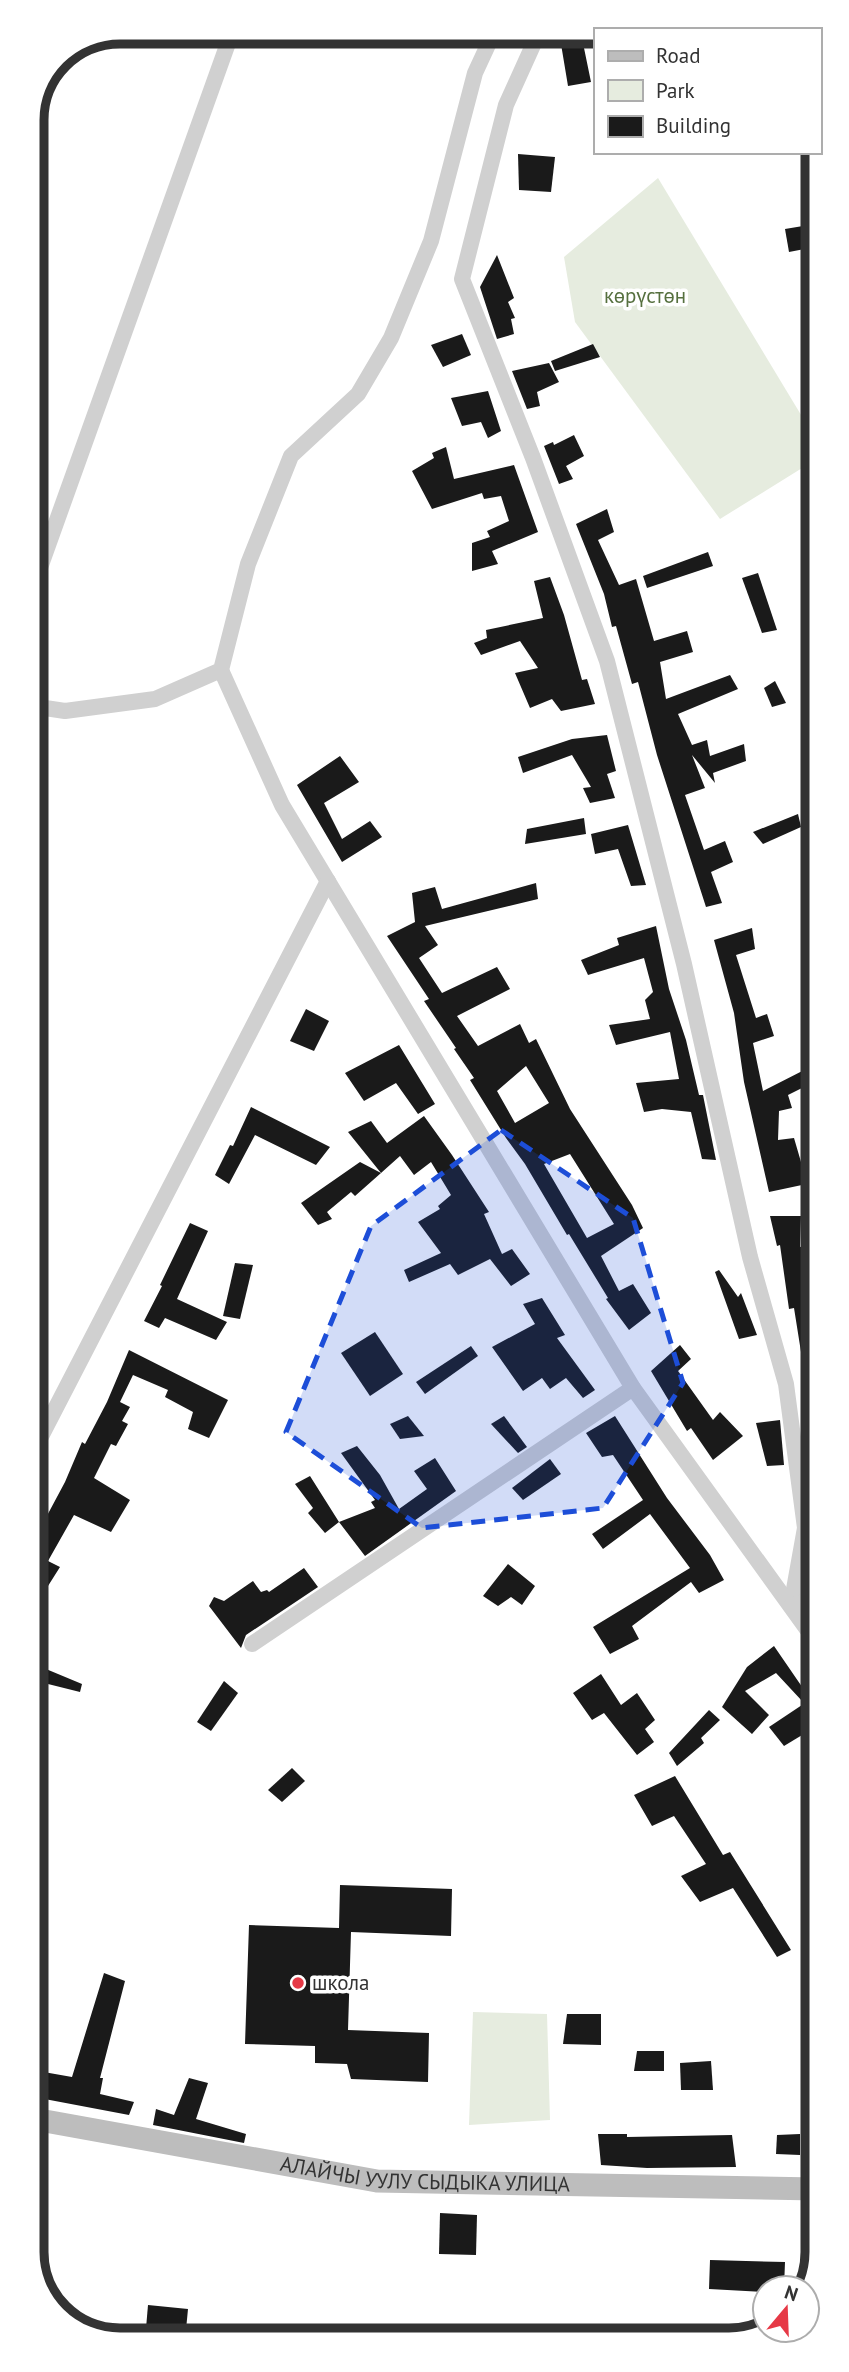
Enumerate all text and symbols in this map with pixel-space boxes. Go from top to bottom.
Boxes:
legend [594,28,821,154]
text: Road [656,42,700,69]
text: Park [656,77,695,104]
text: Building [656,112,731,139]
park label: көрүстөн [604,282,686,309]
place label: школа [312,1969,369,1996]
marker: школа [290,1975,306,1991]
street label: АЛАЙЧЫ УУЛУ СЫДЫКА УЛИЦА [278,2150,571,2198]
north arrow [751,2274,821,2344]
text: N [782,2280,801,2306]

